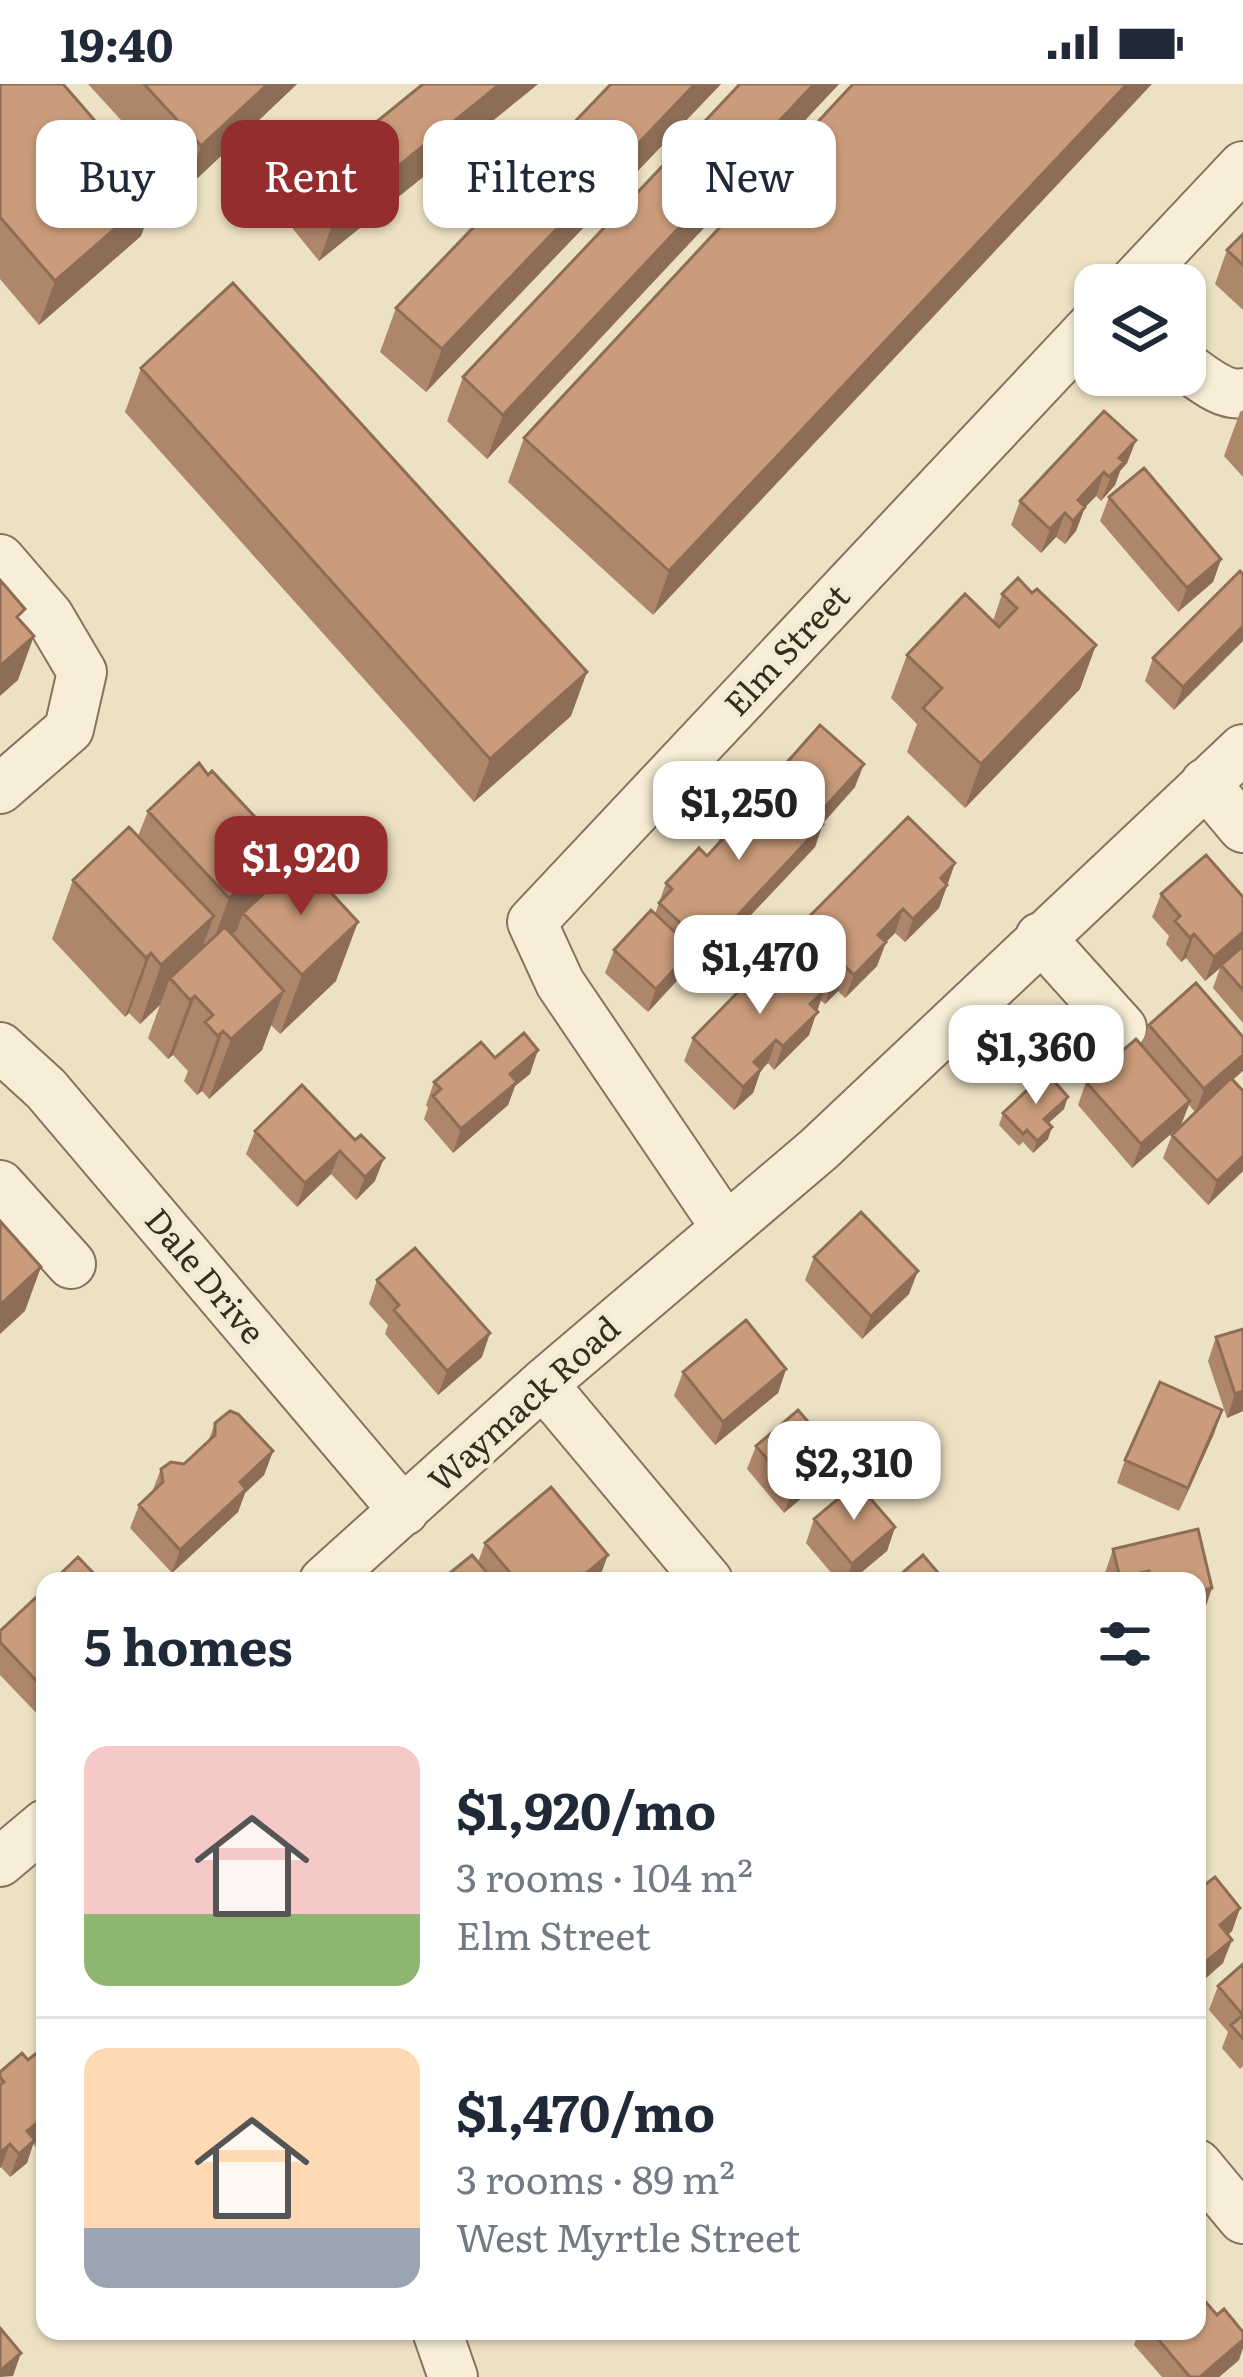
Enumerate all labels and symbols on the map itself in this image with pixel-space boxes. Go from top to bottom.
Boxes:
street label: Elm Street [711,571,860,725]
pin: $1,250 [641,761,837,863]
pin: $1,920 [203,816,399,918]
pin: $1,470 [662,915,858,1017]
pin: $1,360 [938,1005,1134,1107]
street label: Dale Drive [135,1196,278,1353]
street label: Waymack Road [416,1303,629,1502]
pin: $2,310 [756,1421,952,1523]

